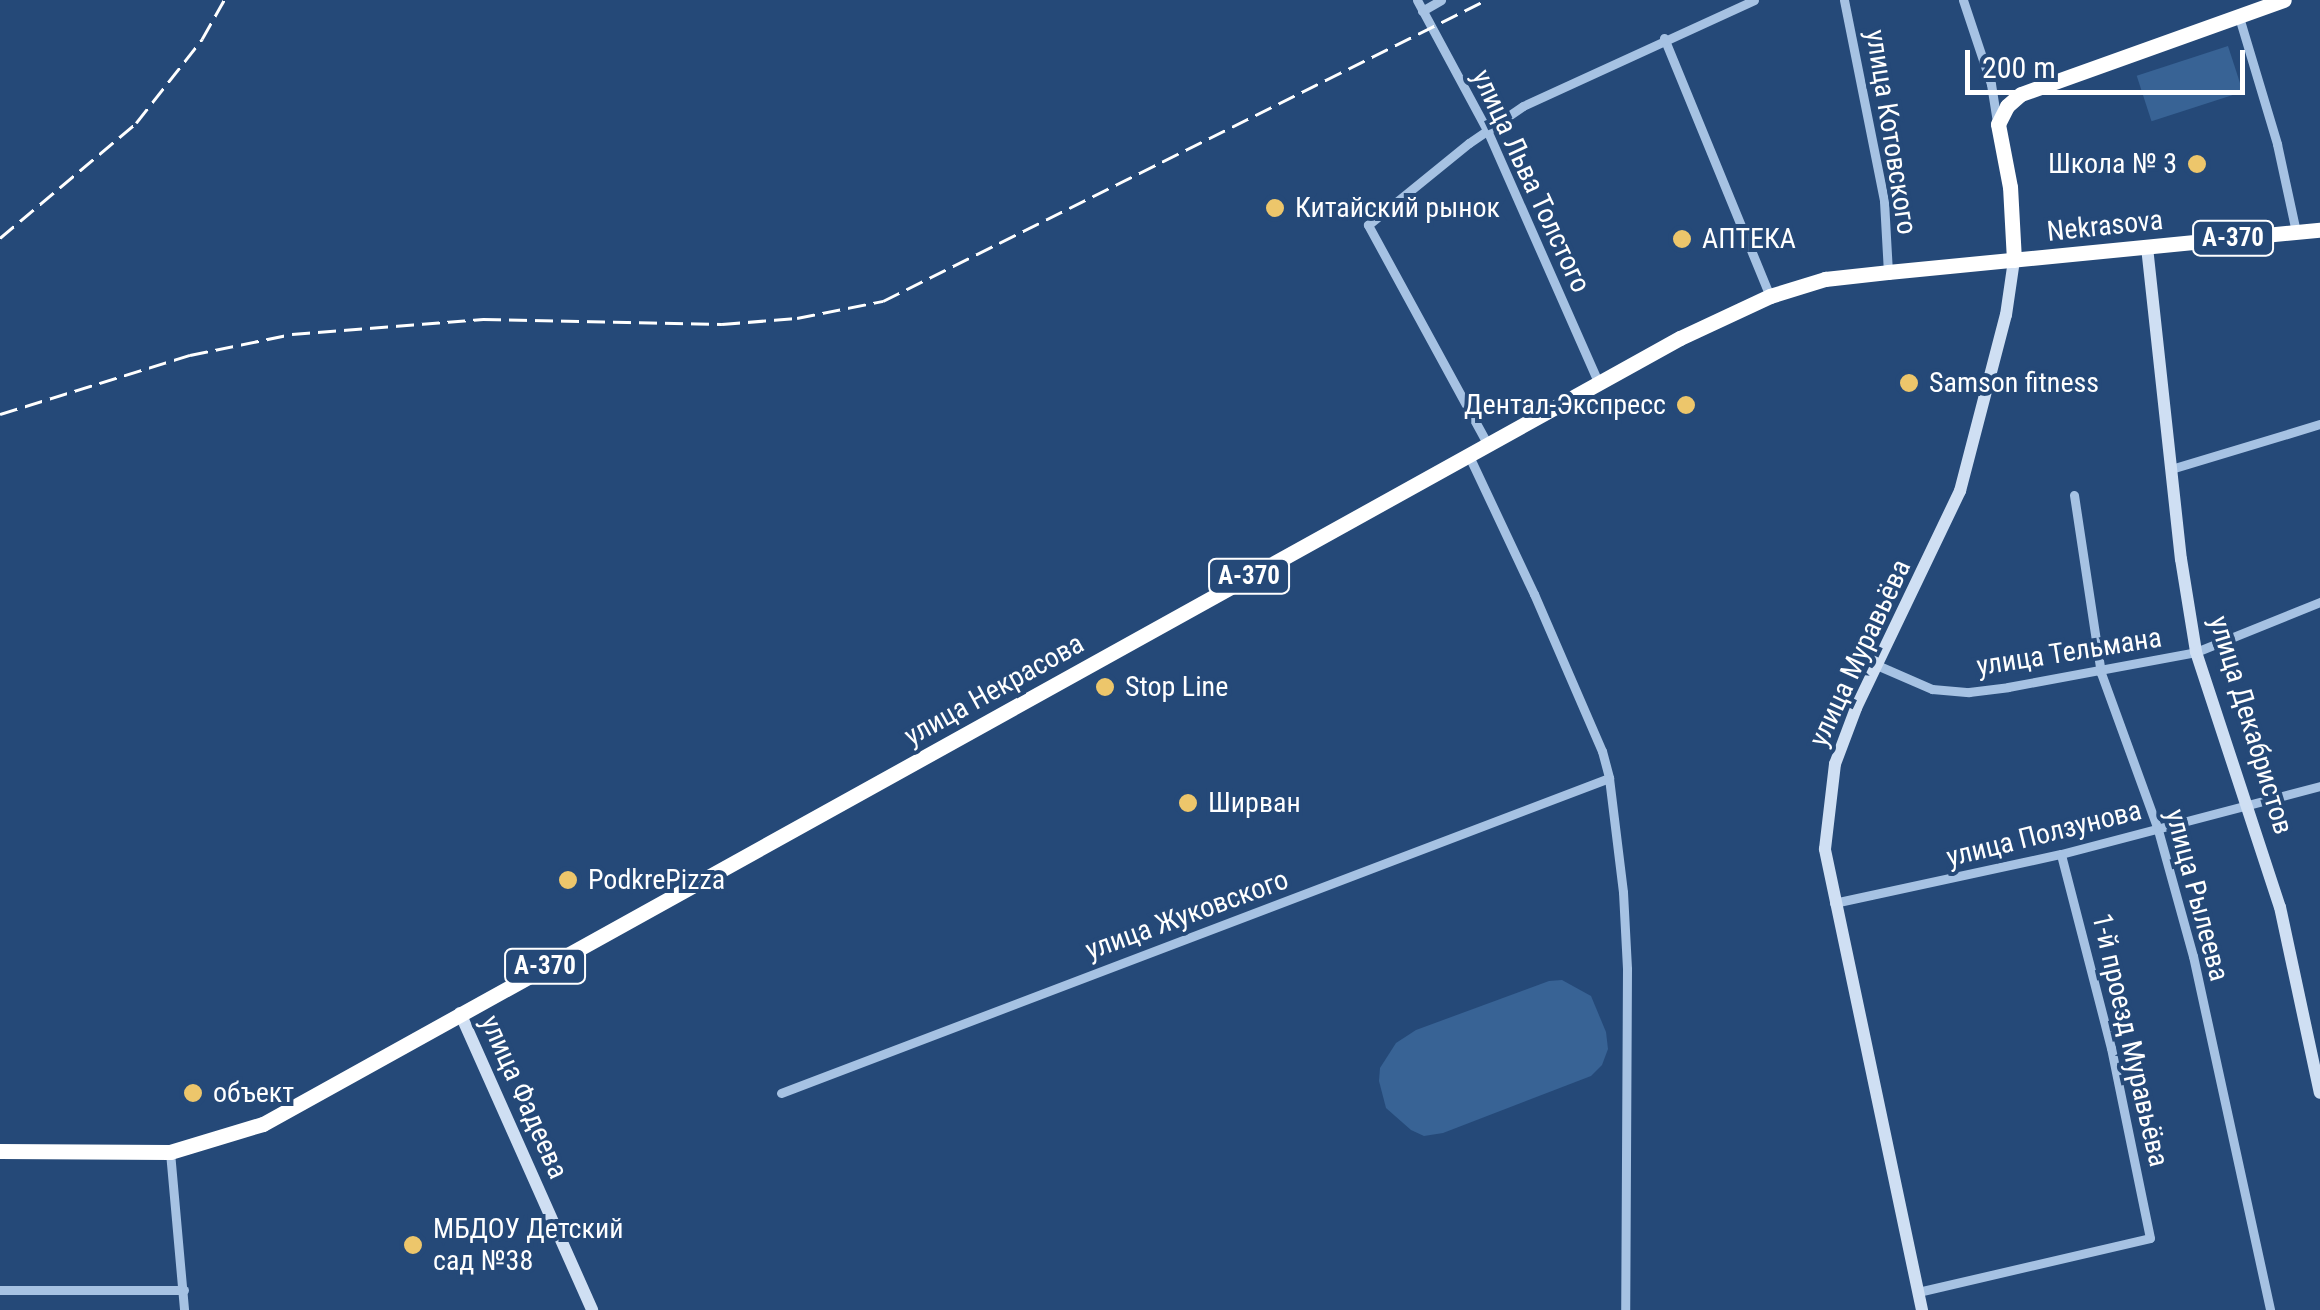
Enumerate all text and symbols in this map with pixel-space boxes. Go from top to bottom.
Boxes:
street label: улица Котовского [1858,27,1924,237]
scale bar [1970,30,2250,92]
text: 200 m [1982,50,2056,85]
street label: улица Льва Толстого [1465,64,1597,298]
place label: Школа № 3 [2048,147,2177,181]
marker: Школа № 3 [2186,153,2208,175]
place label: Китайский рынок [1295,191,1500,225]
marker: Китайский рынок [1264,197,1286,219]
street label: Nekrasova [2045,203,2165,249]
road number: А-370 [2190,218,2276,258]
place label: АПТЕКА [1702,222,1796,256]
marker: АПТЕКА [1671,228,1693,250]
place label: Samson fitness [1929,366,2099,400]
marker: Samson fitness [1898,372,1920,394]
place label: Дентал-Экспресс [1464,388,1666,422]
marker: Дентал-Экспресс [1675,394,1697,416]
street label: улица Муравьёва [1802,554,1918,752]
road number: А-370 [1206,556,1292,596]
street label: улица Декабристов [2202,612,2300,838]
street label: улица Тельмана [1974,621,2164,683]
street label: улица Некрасова [898,627,1090,753]
place label: Stop Line [1125,670,1228,704]
marker: Stop Line [1094,676,1116,698]
place label: Ширван [1208,786,1301,820]
marker: Ширван [1177,792,1199,814]
street label: улица Ползунова [1943,794,2145,874]
street label: улица Рылеева [2158,805,2236,985]
place label: PodkrePizza [588,863,725,897]
street label: улица Жуковского [1081,863,1293,967]
marker: PodkrePizza [557,869,579,891]
street label: 1-й проезд Муравьёва [2085,910,2175,1170]
road number: А-370 [502,946,588,986]
street label: улица Фадеева [473,1010,575,1184]
place label: объект [213,1076,294,1110]
marker: объект [182,1082,204,1104]
place label: МБДОУ Детский сад №38 [433,1212,623,1278]
marker: МБДОУ Детский сад №38 [402,1234,424,1256]

